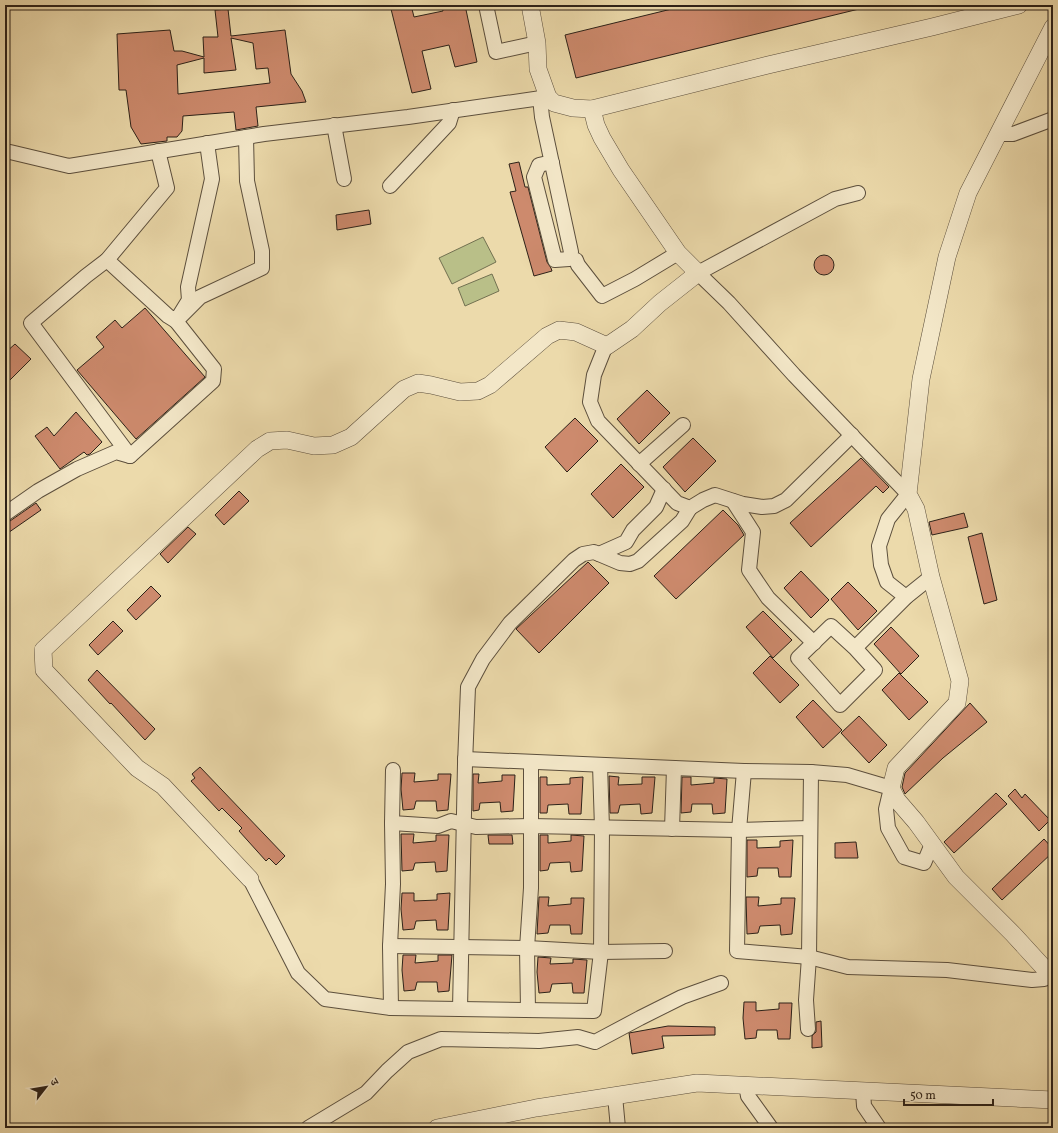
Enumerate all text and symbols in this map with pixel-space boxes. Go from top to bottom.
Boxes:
north arrow [26,1067,66,1107]
text: उ [45,1075,62,1090]
scale bar [904,1081,993,1107]
text: 50 m [910,1088,936,1104]

